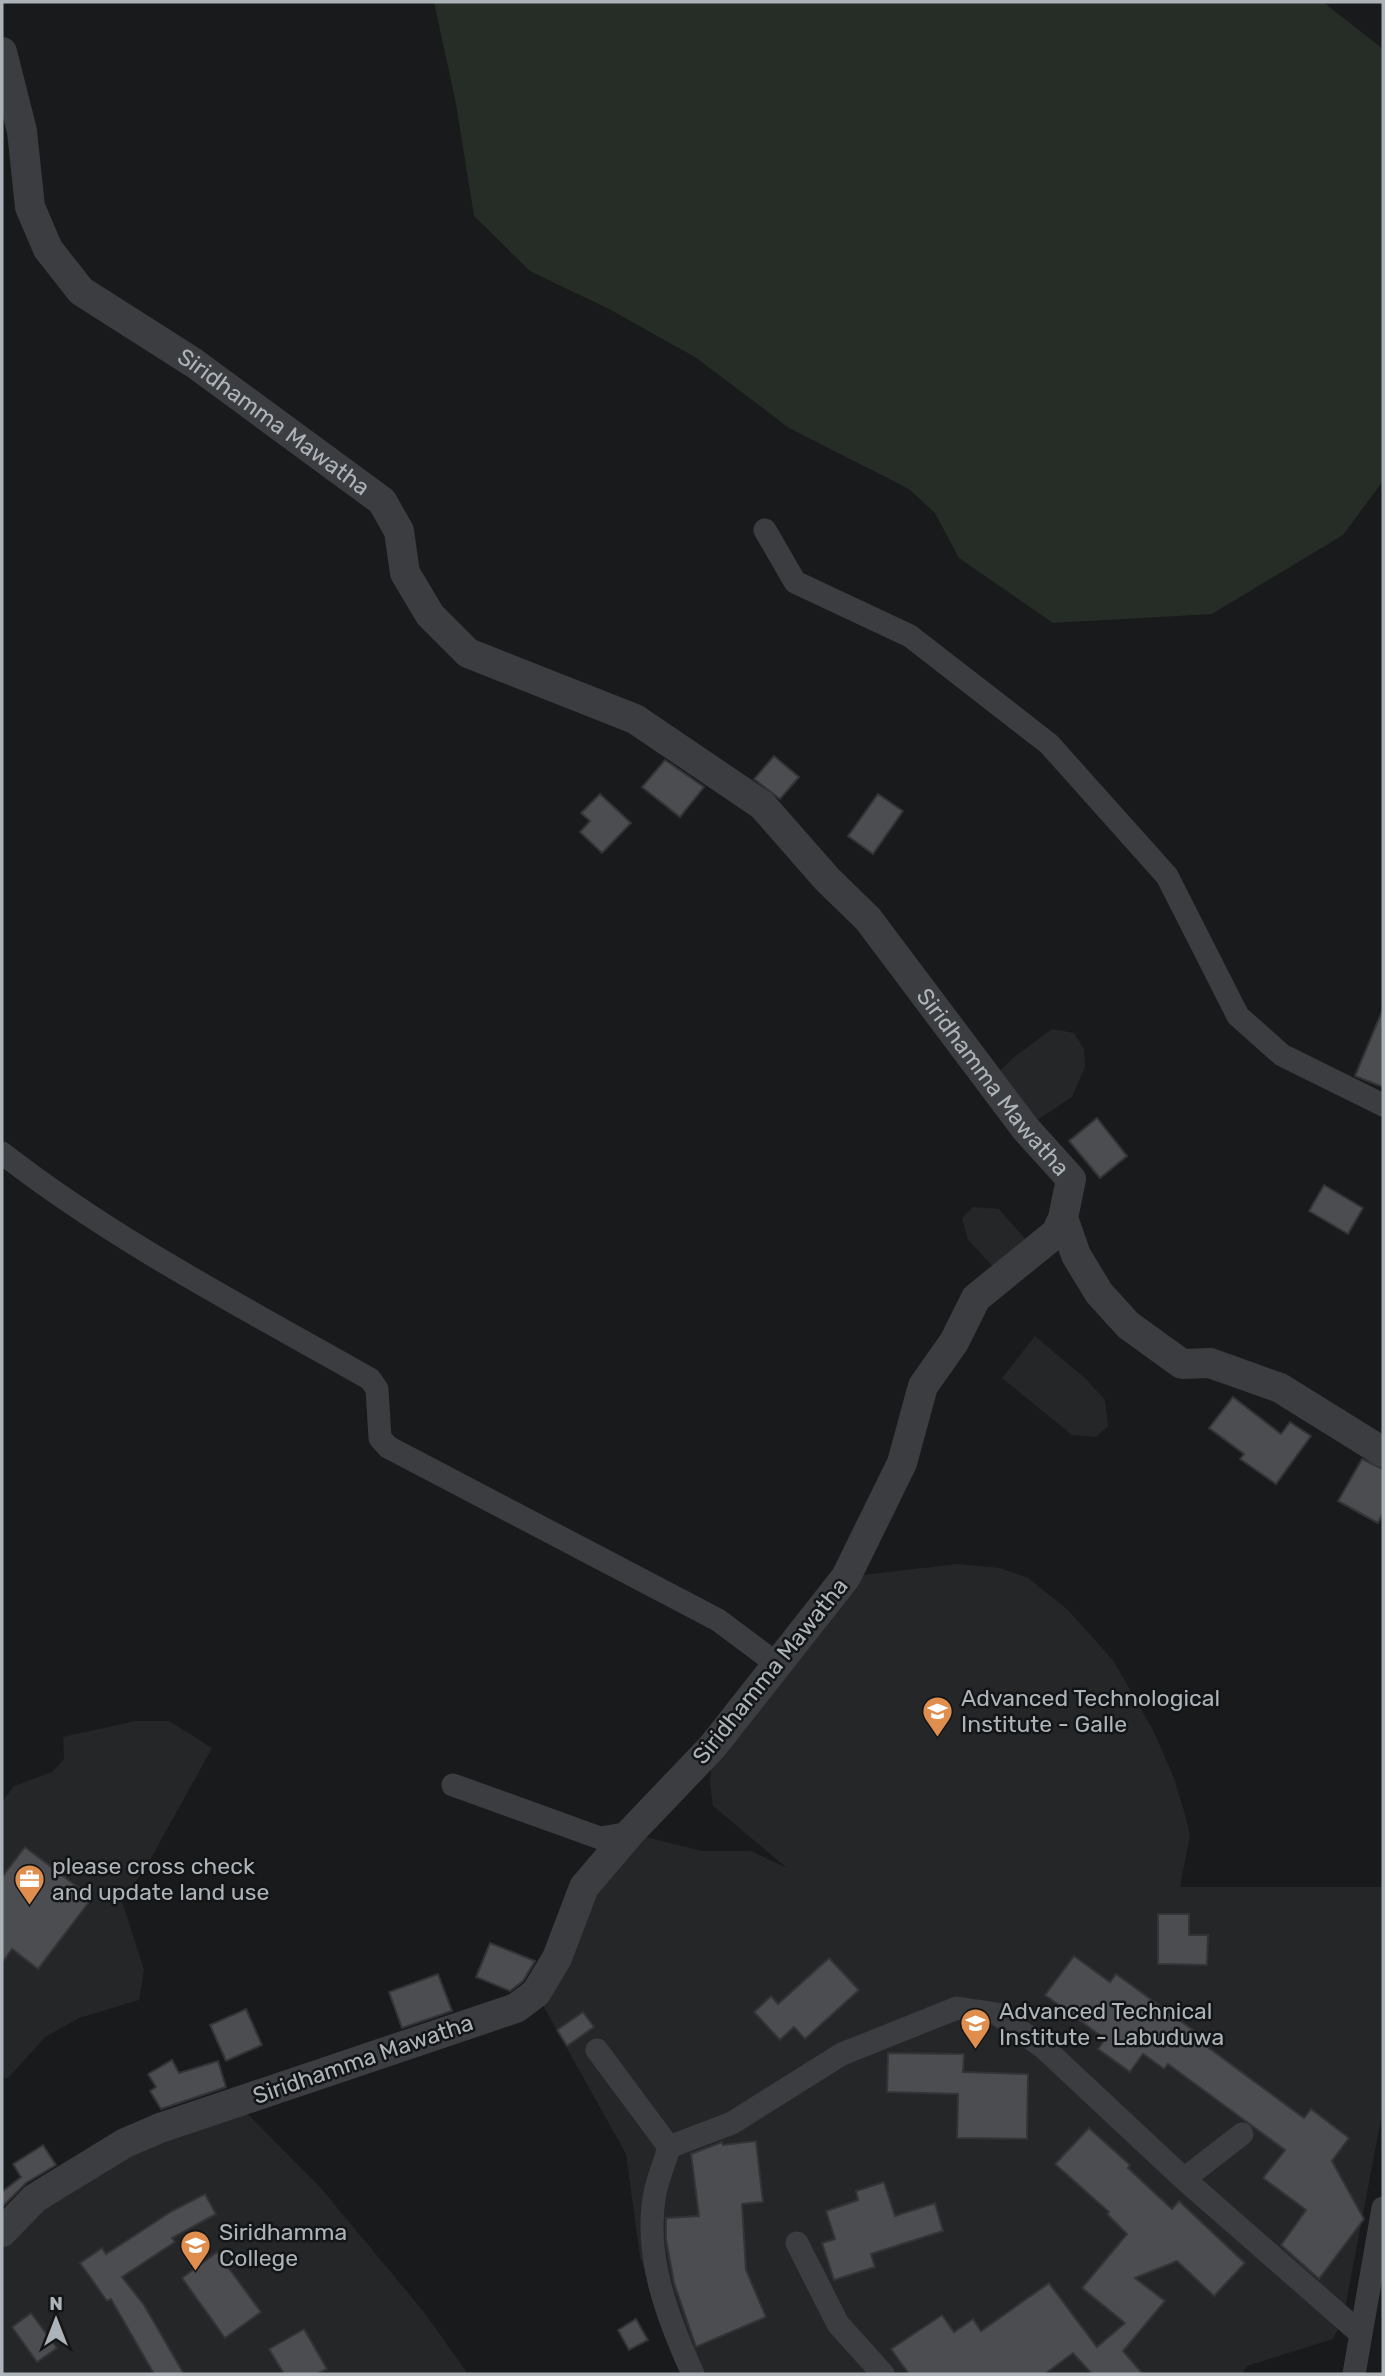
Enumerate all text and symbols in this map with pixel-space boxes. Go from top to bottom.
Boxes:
street label: Siridhamma Mawatha [172,342,375,501]
street label: Siridhamma Mawatha [911,982,1075,1182]
street label: Siridhamma Mawatha [686,1572,854,1770]
place label: Advanced Technological Institute - Galle [961,1684,1220,1738]
school or university icon: Advanced Technological Institute - Galle [921,1694,955,1738]
place label: please cross check and update land use [52,1852,269,1906]
office icon: please cross check and update land use [12,1862,46,1906]
place label: Advanced Technical Institute - Labuduwa [999,1997,1224,2051]
school or university icon: Advanced Technical Institute - Labuduwa [959,2007,993,2051]
street label: Siridhamma Mawatha [249,2008,477,2110]
place label: Siridhamma College [219,2218,347,2272]
school or university icon: Siridhamma College [179,2228,213,2272]
north arrow [21,2285,91,2355]
text: N [49,2292,63,2315]

